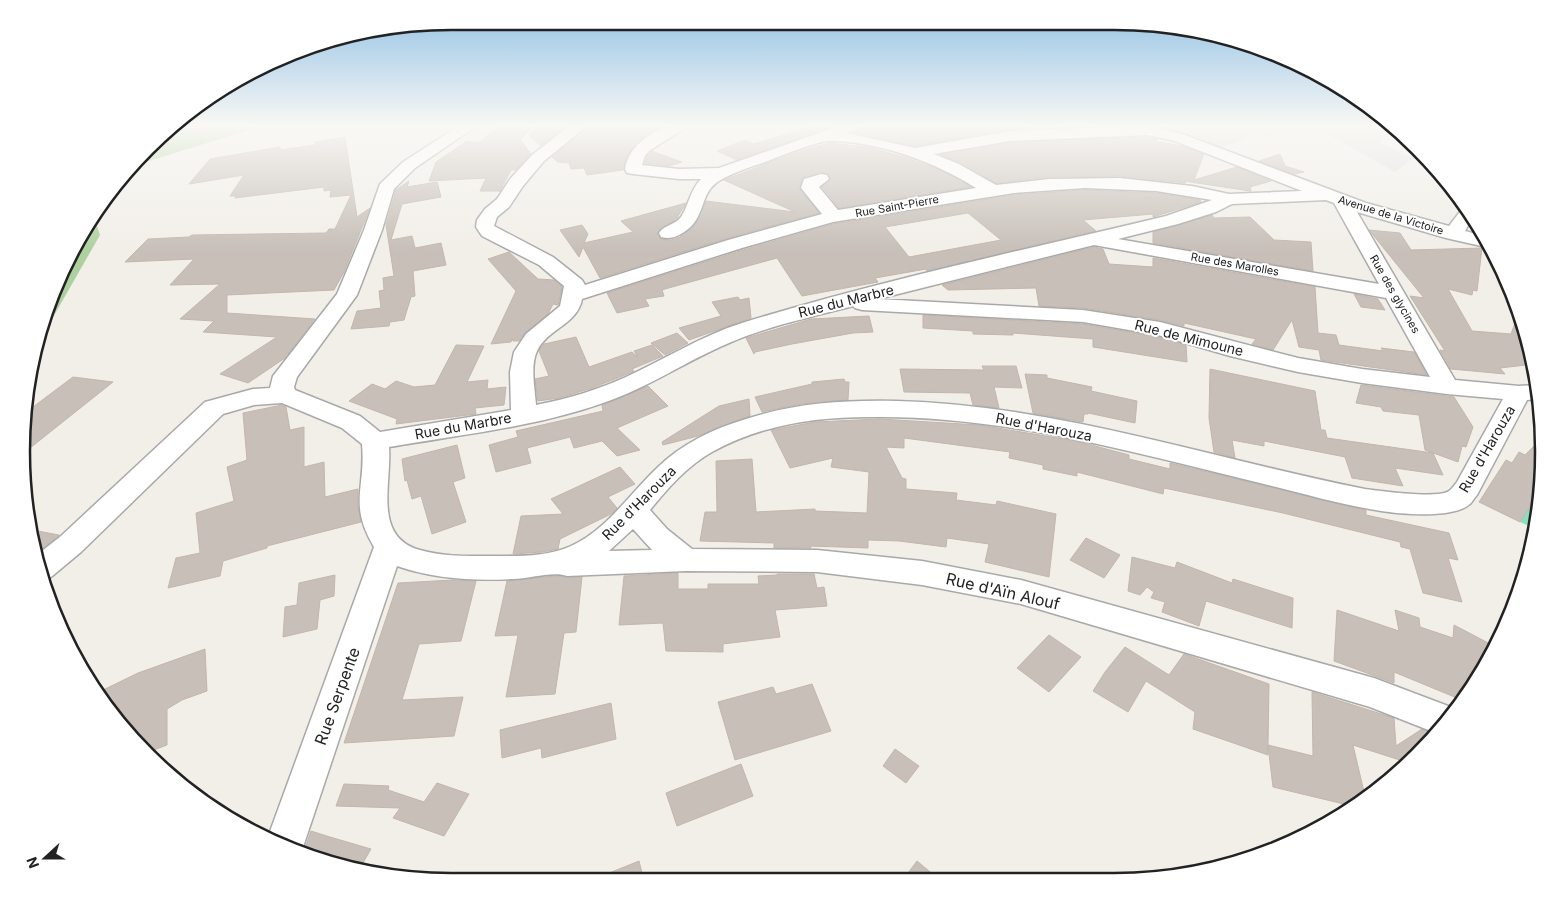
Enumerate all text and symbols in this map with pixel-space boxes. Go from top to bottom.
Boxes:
street label: Rue Saint-Pierre [854,192,940,220]
street label: Avenue de la Victoire [1337,192,1445,238]
street label: Rue des Marolles [1190,249,1280,279]
street label: Rue des glycines [1367,252,1423,336]
street label: Rue du Marbre [796,280,895,321]
street label: Rue de Mimoune [1133,316,1245,359]
street label: Rue d'Harouza [1455,402,1518,495]
street label: Rue du Marbre [413,409,513,442]
street label: Rue d'Harouza [995,409,1094,444]
street label: Rue d'Harouza [598,462,679,543]
street label: Rue d'Aïn Alouf [944,568,1062,614]
street label: Rue Serpente [310,644,364,748]
north arrow [20,833,70,883]
text: N [23,855,42,871]

